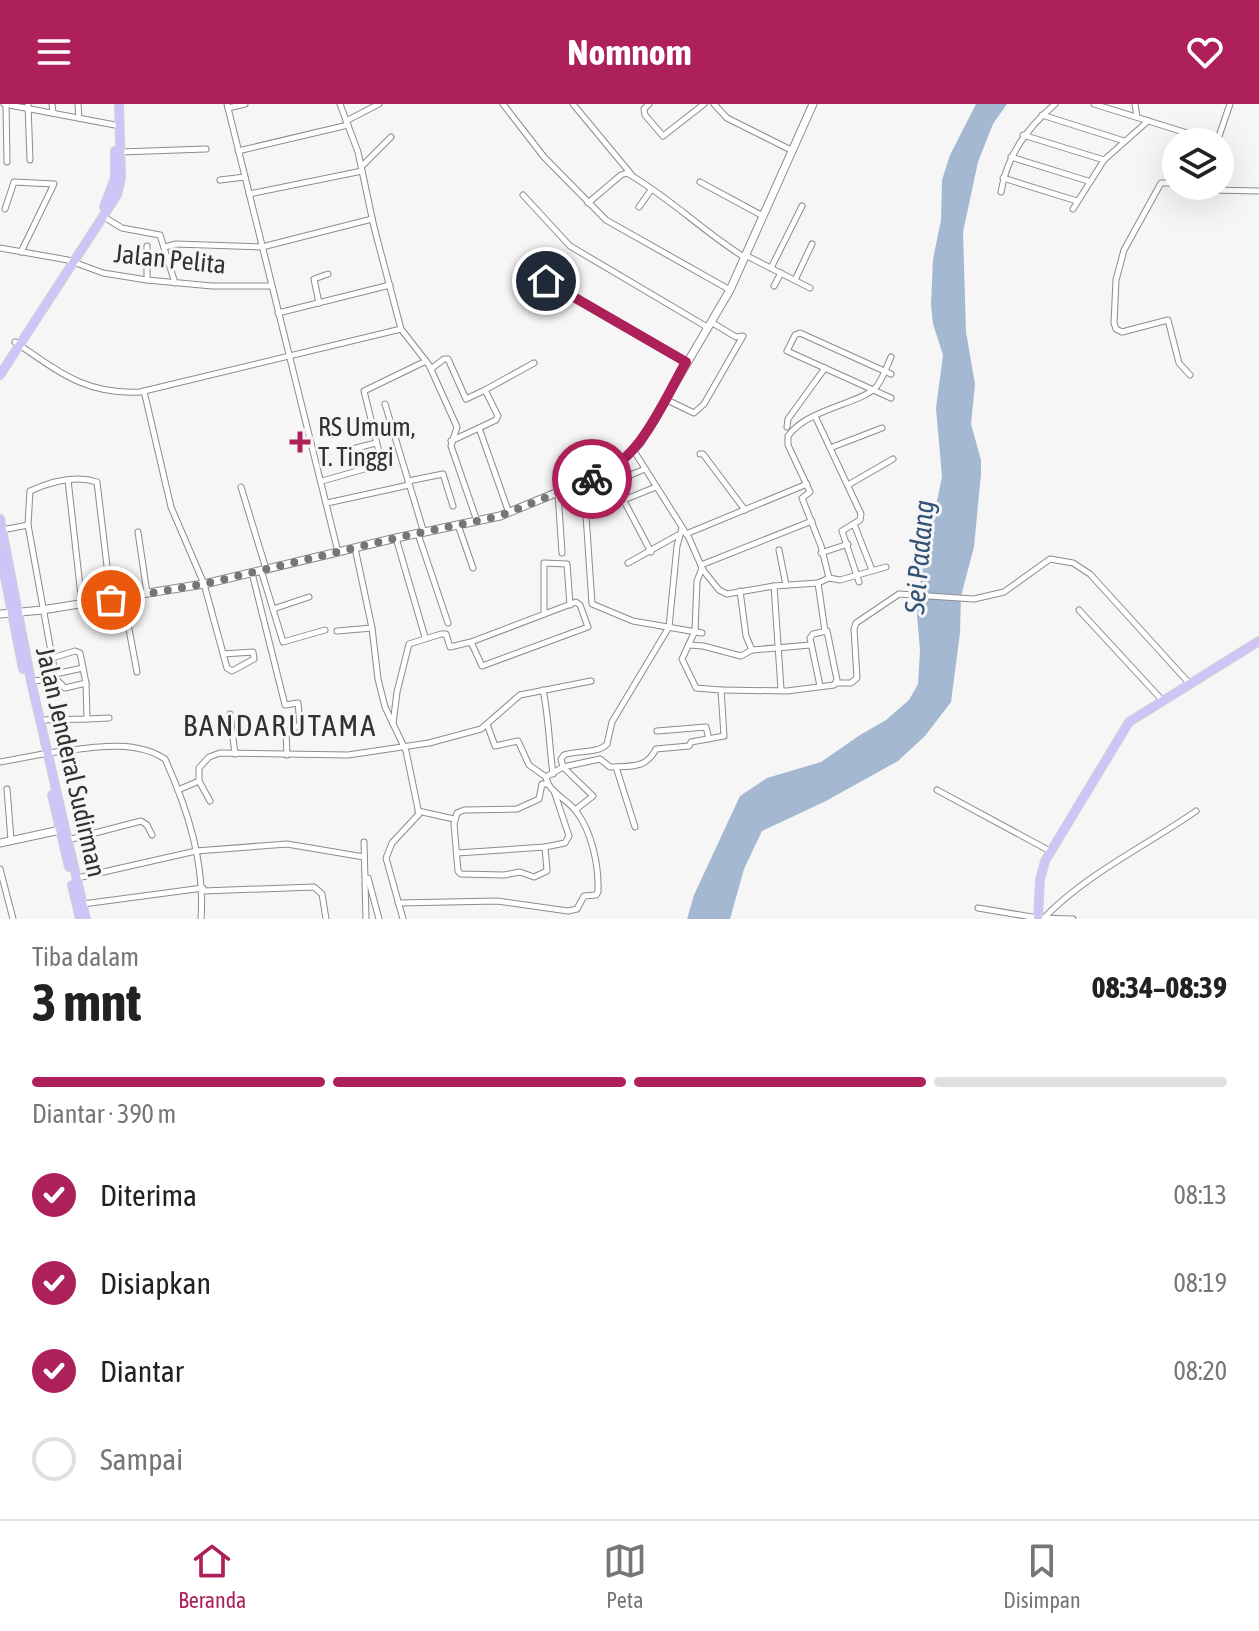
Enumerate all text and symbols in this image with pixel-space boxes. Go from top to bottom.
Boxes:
icon: menu [32,30,76,74]
icon: heart [1183,30,1227,74]
text: Nomnom [567,31,692,73]
map controls [1162,128,1234,200]
button: layers [1162,128,1234,200]
street label: Jalan Pelita [113,238,227,280]
pin [512,247,580,315]
icon: home [524,259,568,303]
place label: RS Umum, T. Tinggi [318,412,415,472]
marker: RS Umum, T. Tinggi [289,431,311,453]
courier [552,439,632,519]
icon: bike [570,457,614,501]
water label: Sei Padang [898,499,940,616]
pin [77,566,145,634]
icon: bag [89,578,133,622]
street label: Jalan Jenderal Sudirman [30,644,112,880]
district label: BANDARUTAMA [183,708,377,742]
text: Tiba dalam [32,942,139,972]
text: 08:34–08:39 [1092,970,1227,1004]
text: 3 mnt [32,972,141,1032]
text: Diantar · 390 m [32,1099,176,1129]
icon: check [32,1173,76,1217]
text: Diterima [100,1178,197,1212]
text: 08:13 [1173,1180,1227,1210]
icon: check [32,1261,76,1305]
text: Disiapkan [100,1266,211,1300]
text: 08:19 [1173,1268,1227,1298]
icon: check [32,1349,76,1393]
text: Diantar [100,1354,184,1388]
text: 08:20 [1173,1356,1227,1386]
text: Sampai [100,1442,183,1476]
tab: Beranda [178,1539,246,1613]
tab: Peta [603,1539,647,1613]
tab: Disimpan [1003,1539,1081,1613]

